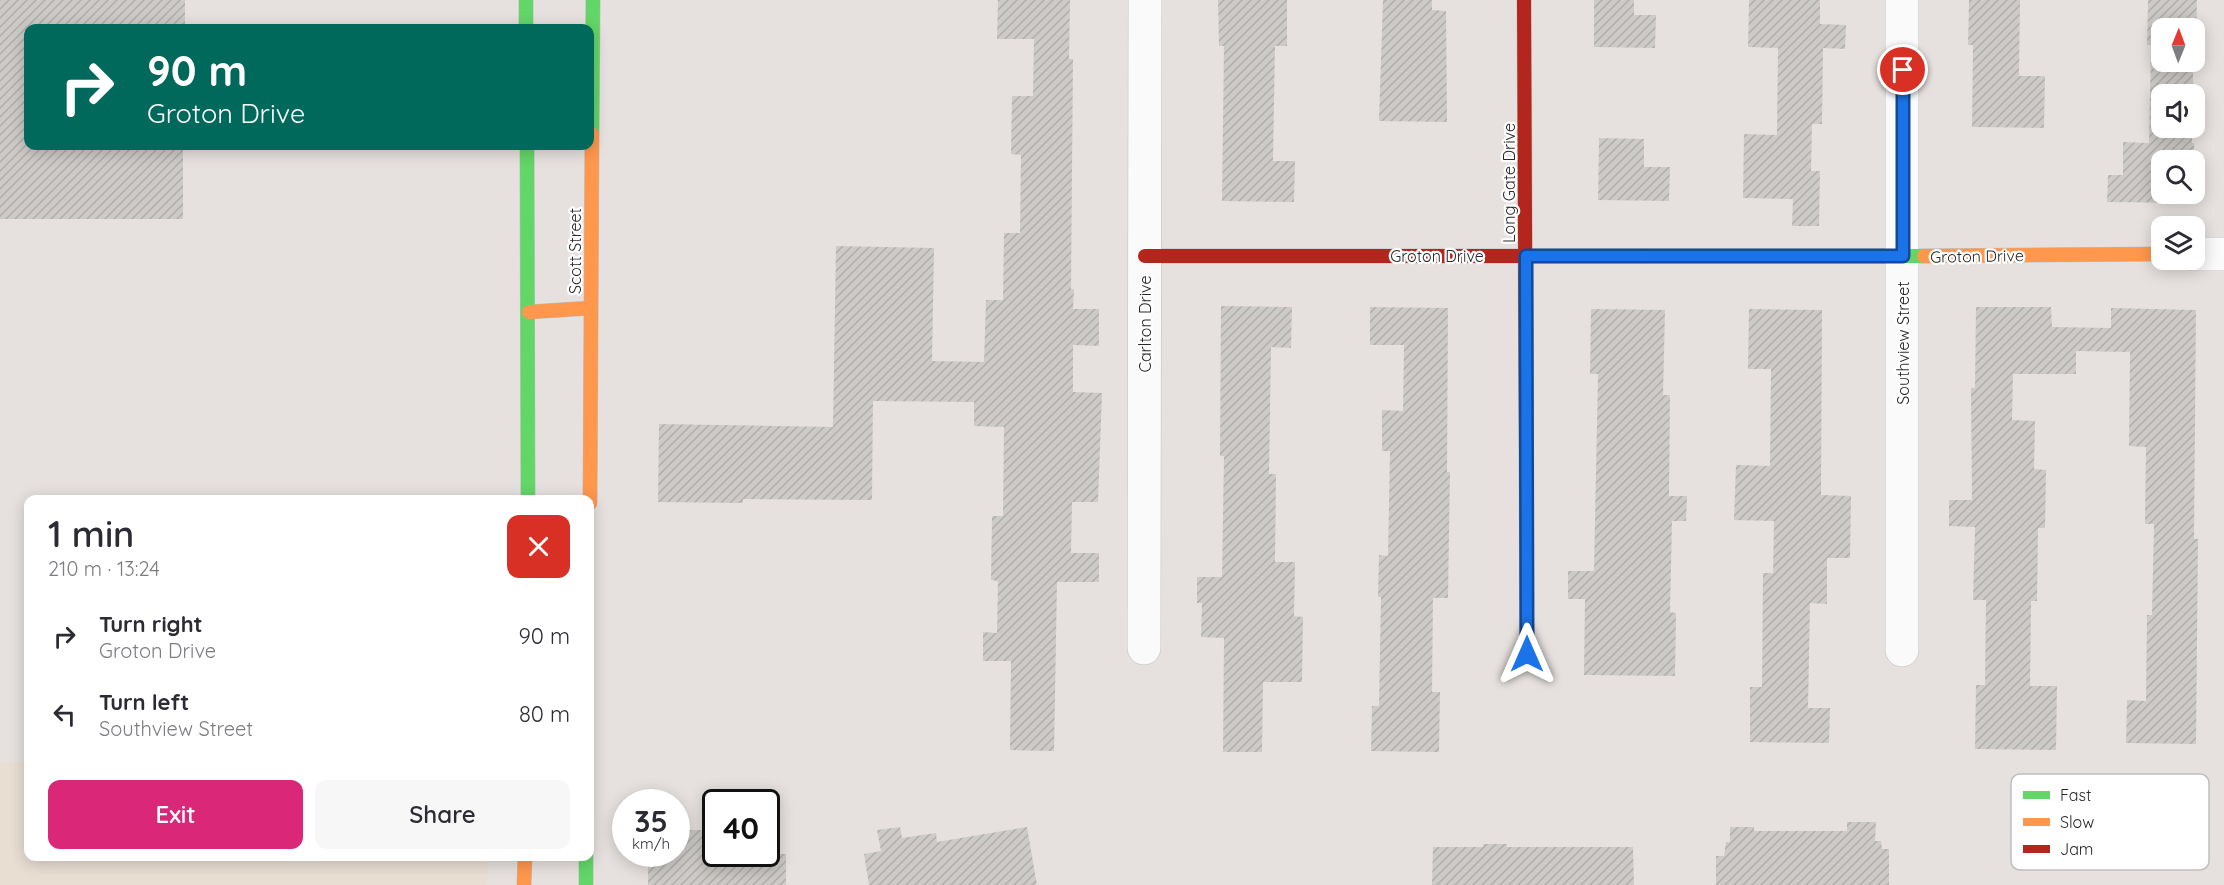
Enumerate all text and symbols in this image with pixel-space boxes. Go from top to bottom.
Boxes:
north arrow [2151,18,2205,72]
map controls [2151,18,2205,270]
text: 90 m [147,44,247,97]
pin [1877,44,1928,95]
icon: right [48,48,126,126]
icon: arrive [1886,53,1919,86]
button: sound [2151,84,2205,138]
text: Groton Drive [147,96,305,130]
street label: Long Gate Drive [1499,123,1519,243]
button: search [2151,150,2205,204]
street label: Scott Street [565,208,585,294]
button: layers [2151,216,2205,270]
street label: Groton Drive [1930,245,2024,267]
street label: Groton Drive [1390,246,1484,266]
street label: Carlton Drive [1135,275,1155,373]
street label: Southview Street [1893,281,1913,405]
text: 1 min [48,511,134,556]
button: close [507,515,570,578]
text: 210 m · 13:24 [48,556,160,581]
text: Turn right [99,610,203,638]
icon: right [48,620,81,653]
text: 90 m [519,622,570,650]
position arrow [1495,622,1559,686]
text: Groton Drive [99,638,216,663]
text: Turn left [99,688,189,716]
icon: left [48,698,81,731]
text: 80 m [519,700,570,728]
text: Southview Street [99,716,253,741]
legend [2011,774,2209,870]
button: Exit [48,780,303,849]
button: Share [315,780,570,849]
text: Fast [2060,785,2091,805]
speed limit sign: 40 [702,789,780,867]
text: 35 [634,802,668,840]
text: Slow [2060,812,2094,832]
text: km/h [632,834,670,853]
text: Jam [2060,839,2093,859]

